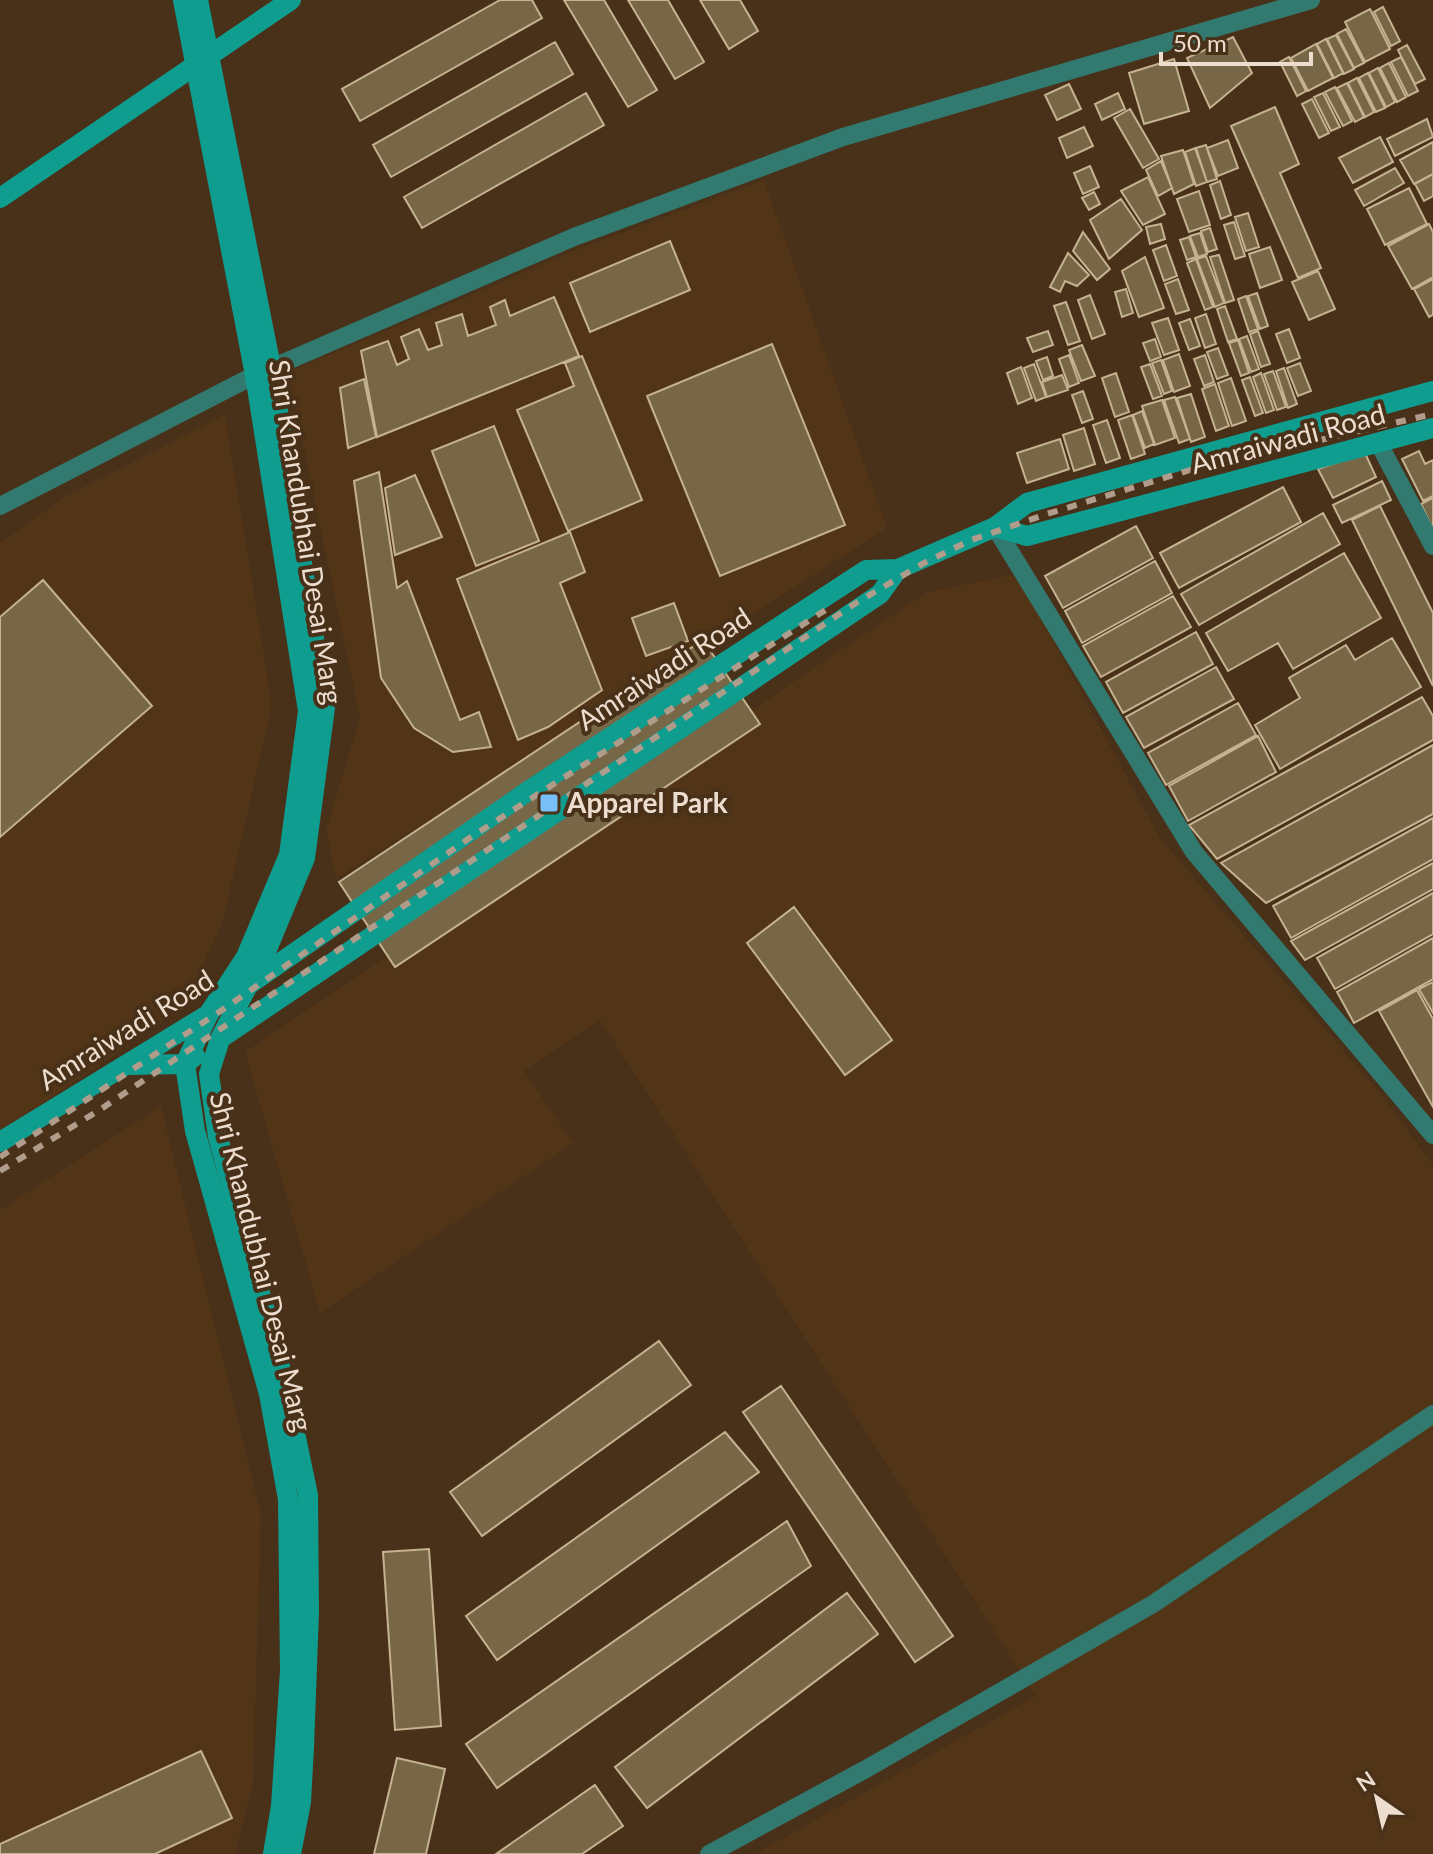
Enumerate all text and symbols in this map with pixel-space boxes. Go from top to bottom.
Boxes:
scale bar [1161,16,1311,66]
text: 50 m [1173,28,1227,57]
street label: Shri Khandubhai Desai Marg [263,357,351,707]
street label: Amraiwadi Road [1187,396,1389,480]
street label: Amraiwadi Road [570,599,757,737]
place label: Apparel Park [566,785,728,819]
marker: Apparel Park [538,792,560,814]
street label: Amraiwadi Road [32,962,219,1097]
street label: Shri Khandubhai Desai Marg [203,1089,321,1435]
north arrow [1337,1758,1417,1838]
text: N [1351,1765,1380,1797]

